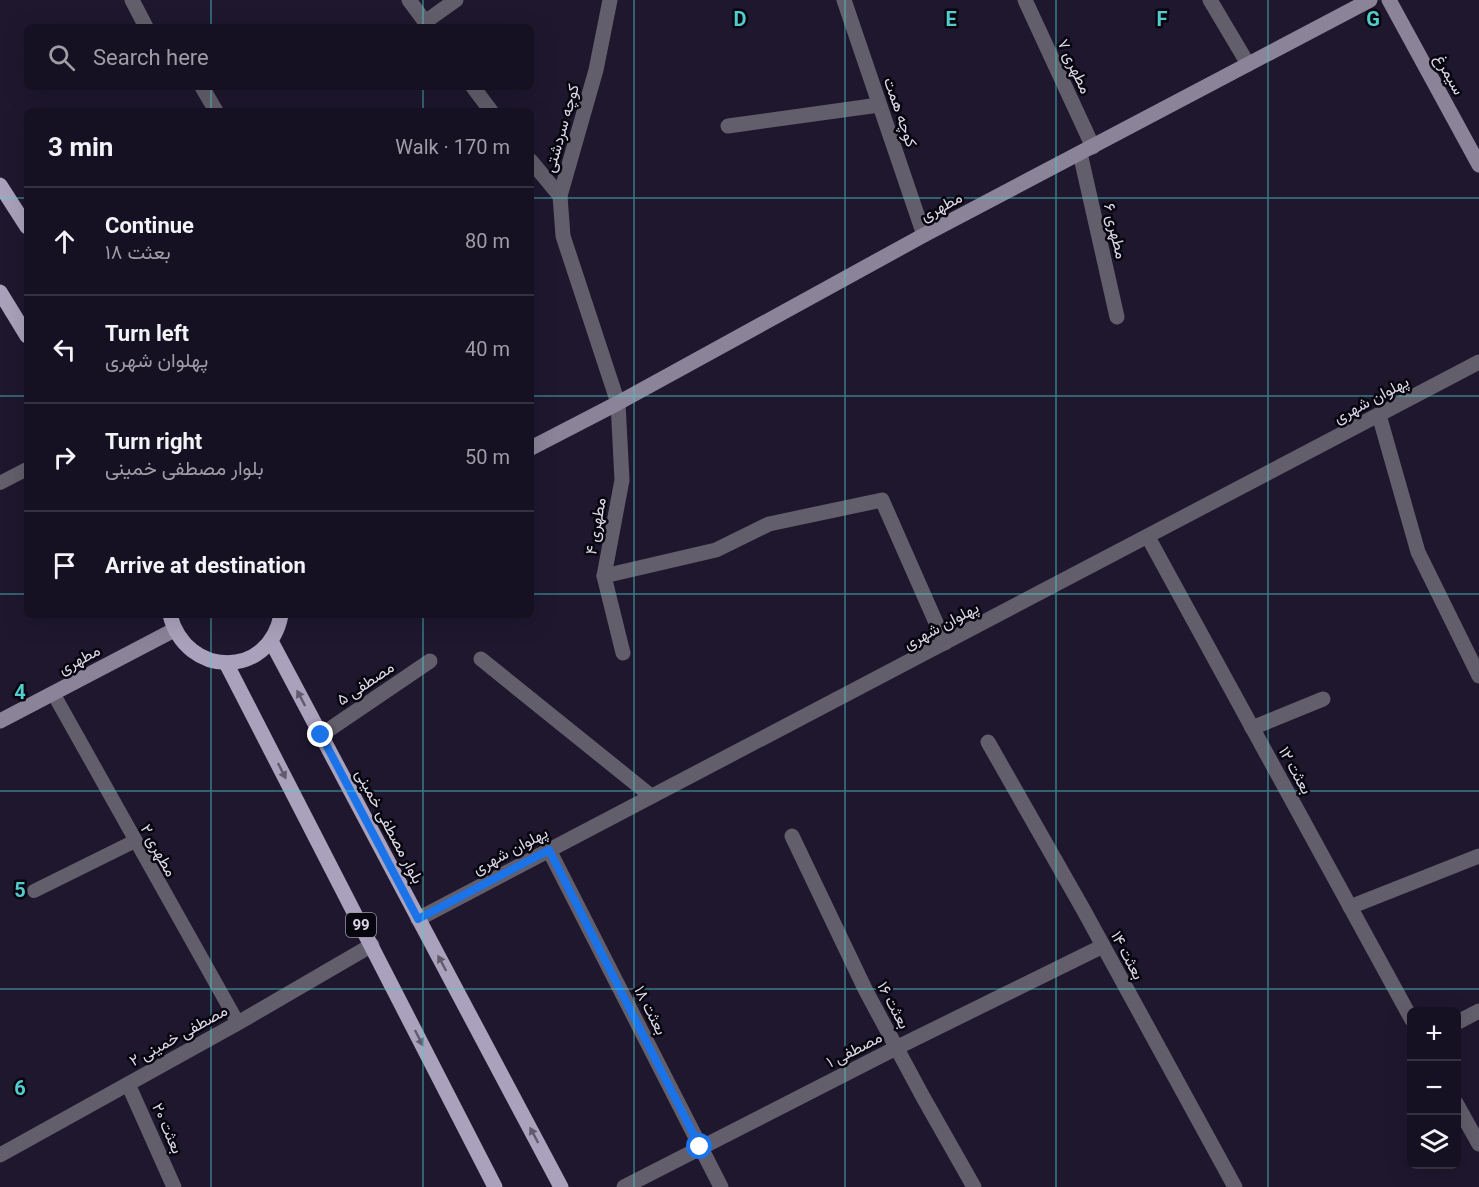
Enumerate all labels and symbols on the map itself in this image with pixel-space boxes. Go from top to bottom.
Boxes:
text: D [734,7,747,31]
text: E [945,7,957,31]
text: F [1157,7,1168,31]
text: G [1366,7,1380,31]
street label: مطهری ۷ [1053,36,1095,97]
street label: سیمرغ [1429,51,1468,99]
street label: کوچه همت [878,75,921,150]
street label: کوچه سردشتی [540,82,585,175]
street label: مطهری [917,188,966,226]
street label: مطهری ۶ [1099,201,1131,261]
street label: پهلوان شهری [1330,372,1413,429]
street label: مطهری ۴ [581,496,611,556]
street label: پهلوان شهری [900,598,983,655]
street label: مطهری [55,641,104,679]
street label: مصطفی ۵ [333,657,398,710]
text: 4 [14,680,26,704]
one-way arrow [296,690,306,707]
route end [307,721,333,747]
street label: بعثت ۱۲ [1275,743,1316,797]
one-way arrow [277,763,287,780]
street label: بلوار مصطفی خمینی [350,766,428,887]
street label: مطهری ۲ [136,821,181,880]
street label: پهلوان شهری [469,823,552,880]
text: 5 [14,878,26,902]
road number: 99 [346,913,376,937]
street label: بعثت ۱۴ [1107,928,1148,983]
one-way arrow [437,954,447,971]
street label: بعثت ۱۶ [873,978,914,1032]
street label: بعثت ۱۸ [630,983,671,1038]
street label: مصطفی خمینی ۲ [126,1001,231,1071]
street label: مصطفی ۱ [823,1027,886,1072]
one-way arrow [414,1030,424,1047]
text: 6 [14,1076,26,1100]
street label: بعثت ۲۰ [148,1100,187,1157]
one-way arrow [529,1127,538,1144]
route start [686,1133,712,1159]

